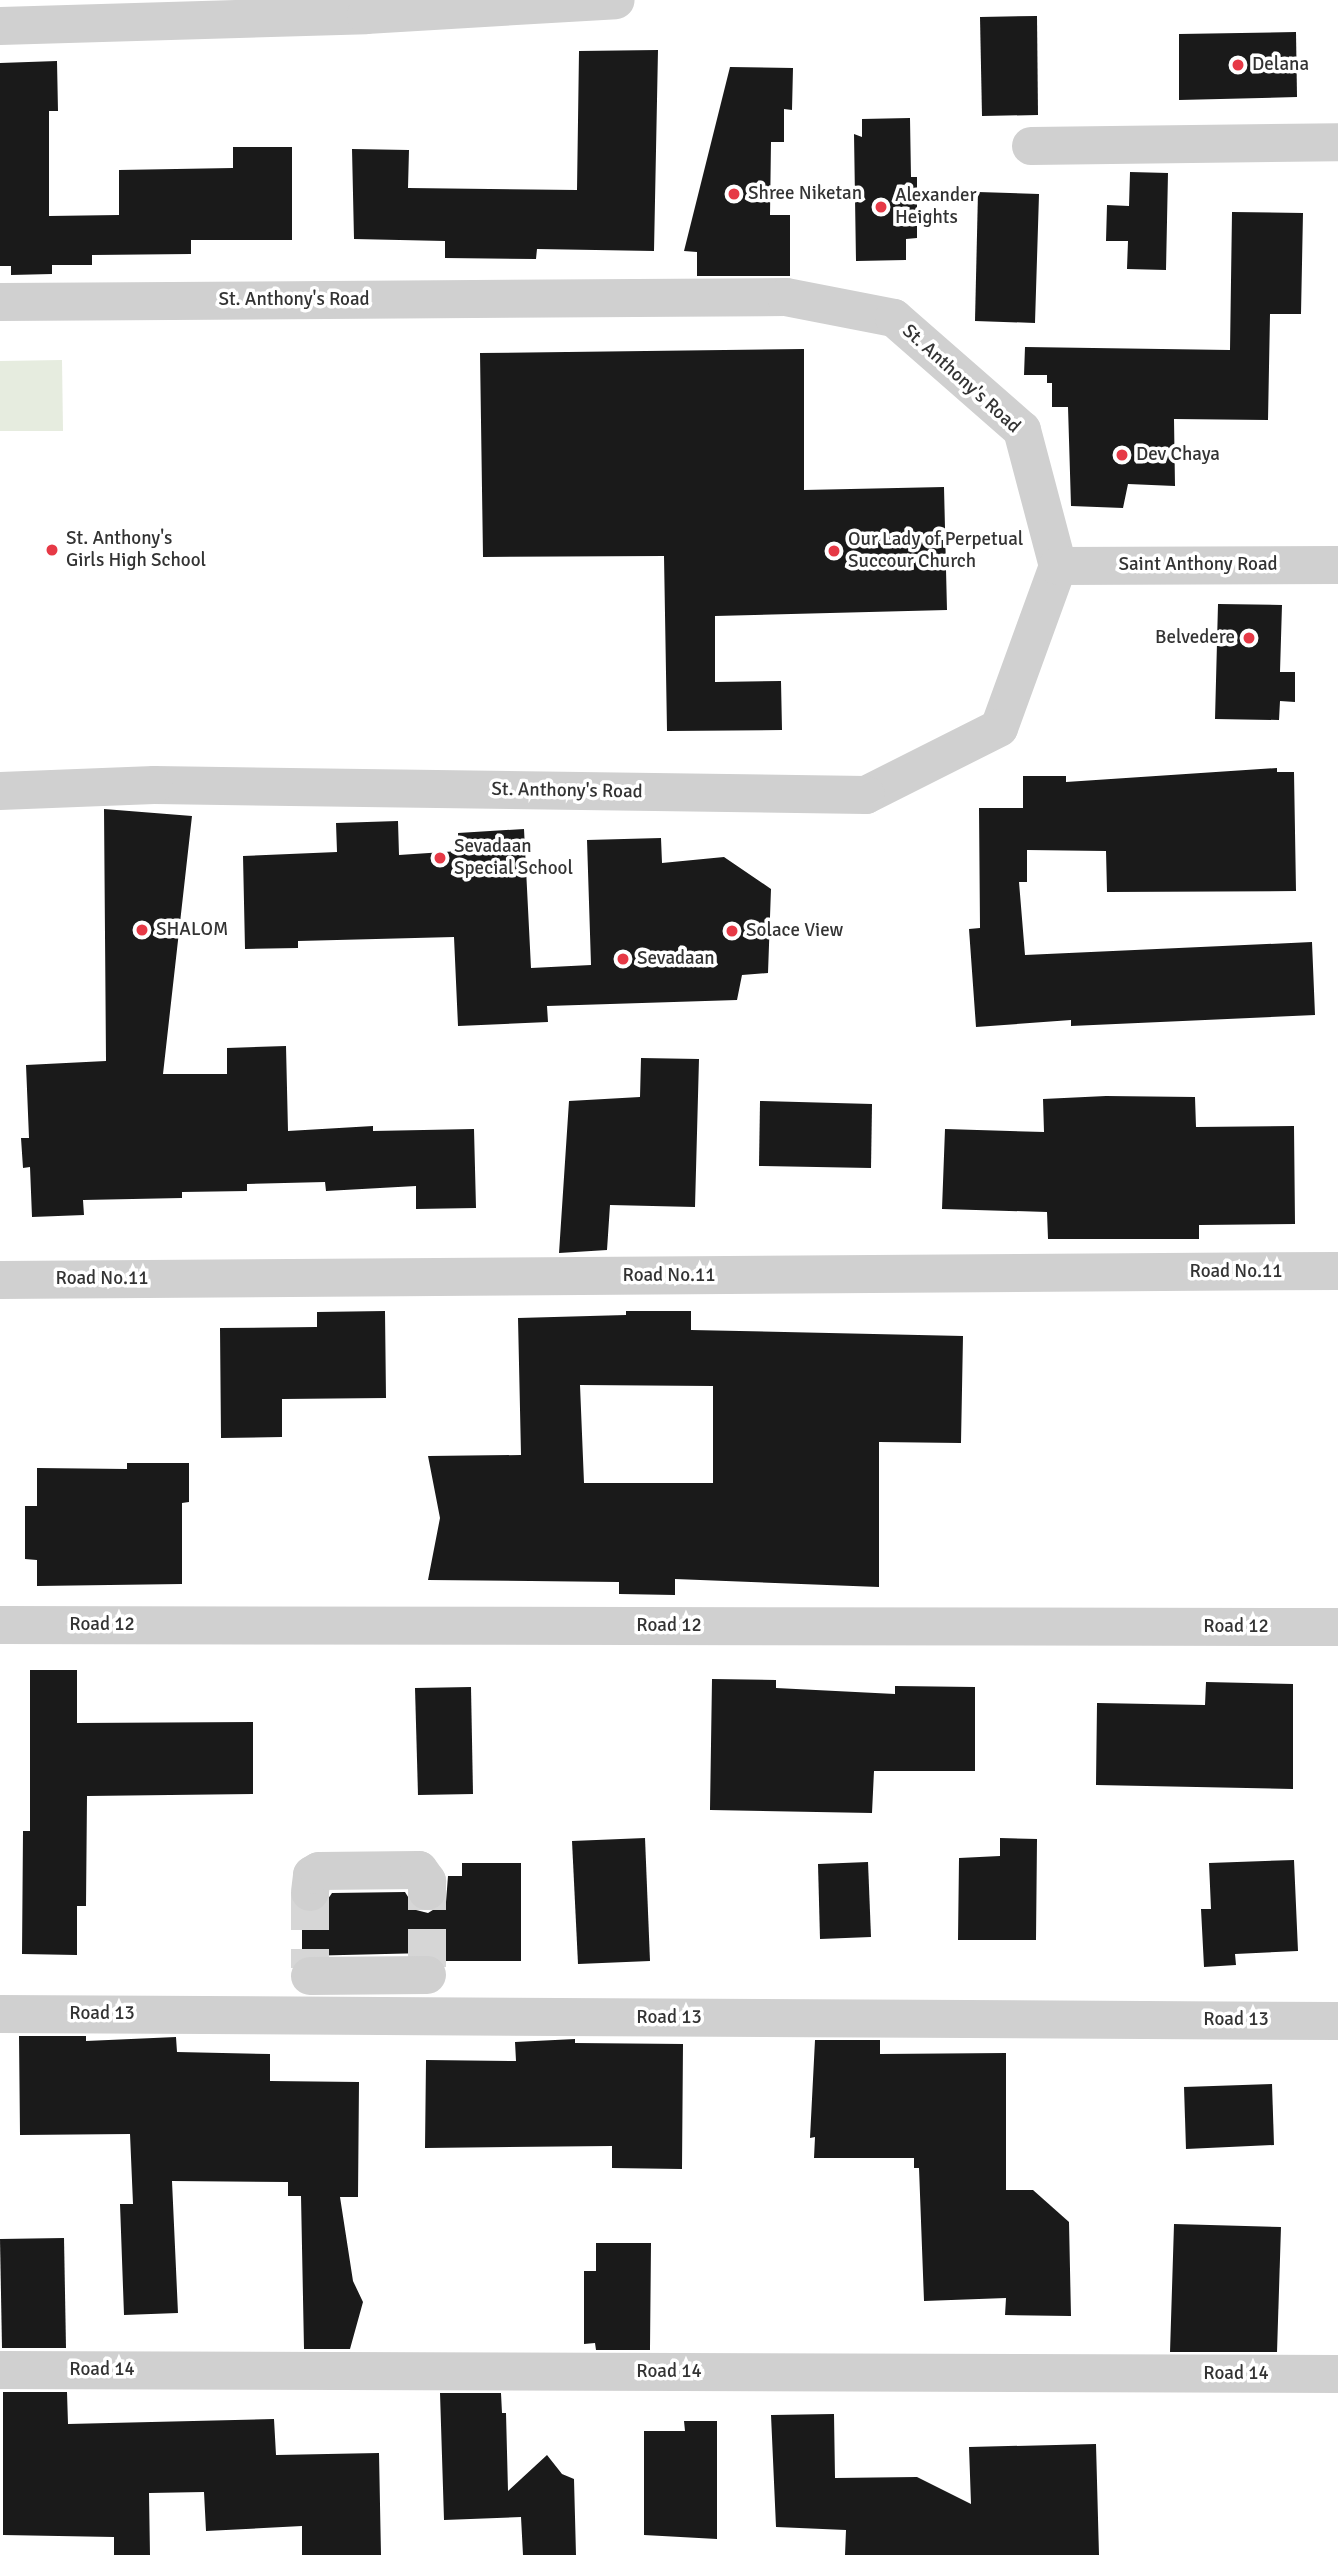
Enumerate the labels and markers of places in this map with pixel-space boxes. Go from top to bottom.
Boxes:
place label: Delana [1252,54,1309,76]
marker: Delana [1230,57,1246,73]
place label: Shree Niketan [748,183,862,205]
place label: Alexander Heights [895,185,977,229]
marker: Shree Niketan [726,186,742,202]
marker: Alexander Heights [873,199,889,215]
place label: Dev Chaya [1136,444,1220,466]
marker: Dev Chaya [1114,447,1130,463]
place label: St. Anthony's Girls High School [66,528,206,572]
place label: Our Lady of Perpetual Succour Church [848,529,1023,573]
marker: St. Anthony's Girls High School [44,542,60,558]
marker: Our Lady of Perpetual Succour Church [826,543,842,559]
place label: Belvedere [1155,627,1235,649]
marker: Belvedere [1241,630,1257,646]
place label: Sevadaan Special School [454,836,573,880]
marker: Sevadaan Special School [432,850,448,866]
place label: SHALOM [156,919,228,941]
place label: Solace View [746,920,843,942]
marker: SHALOM [134,922,150,938]
marker: Solace View [724,923,740,939]
place label: Sevadaan [637,948,715,970]
marker: Sevadaan [615,951,631,967]

